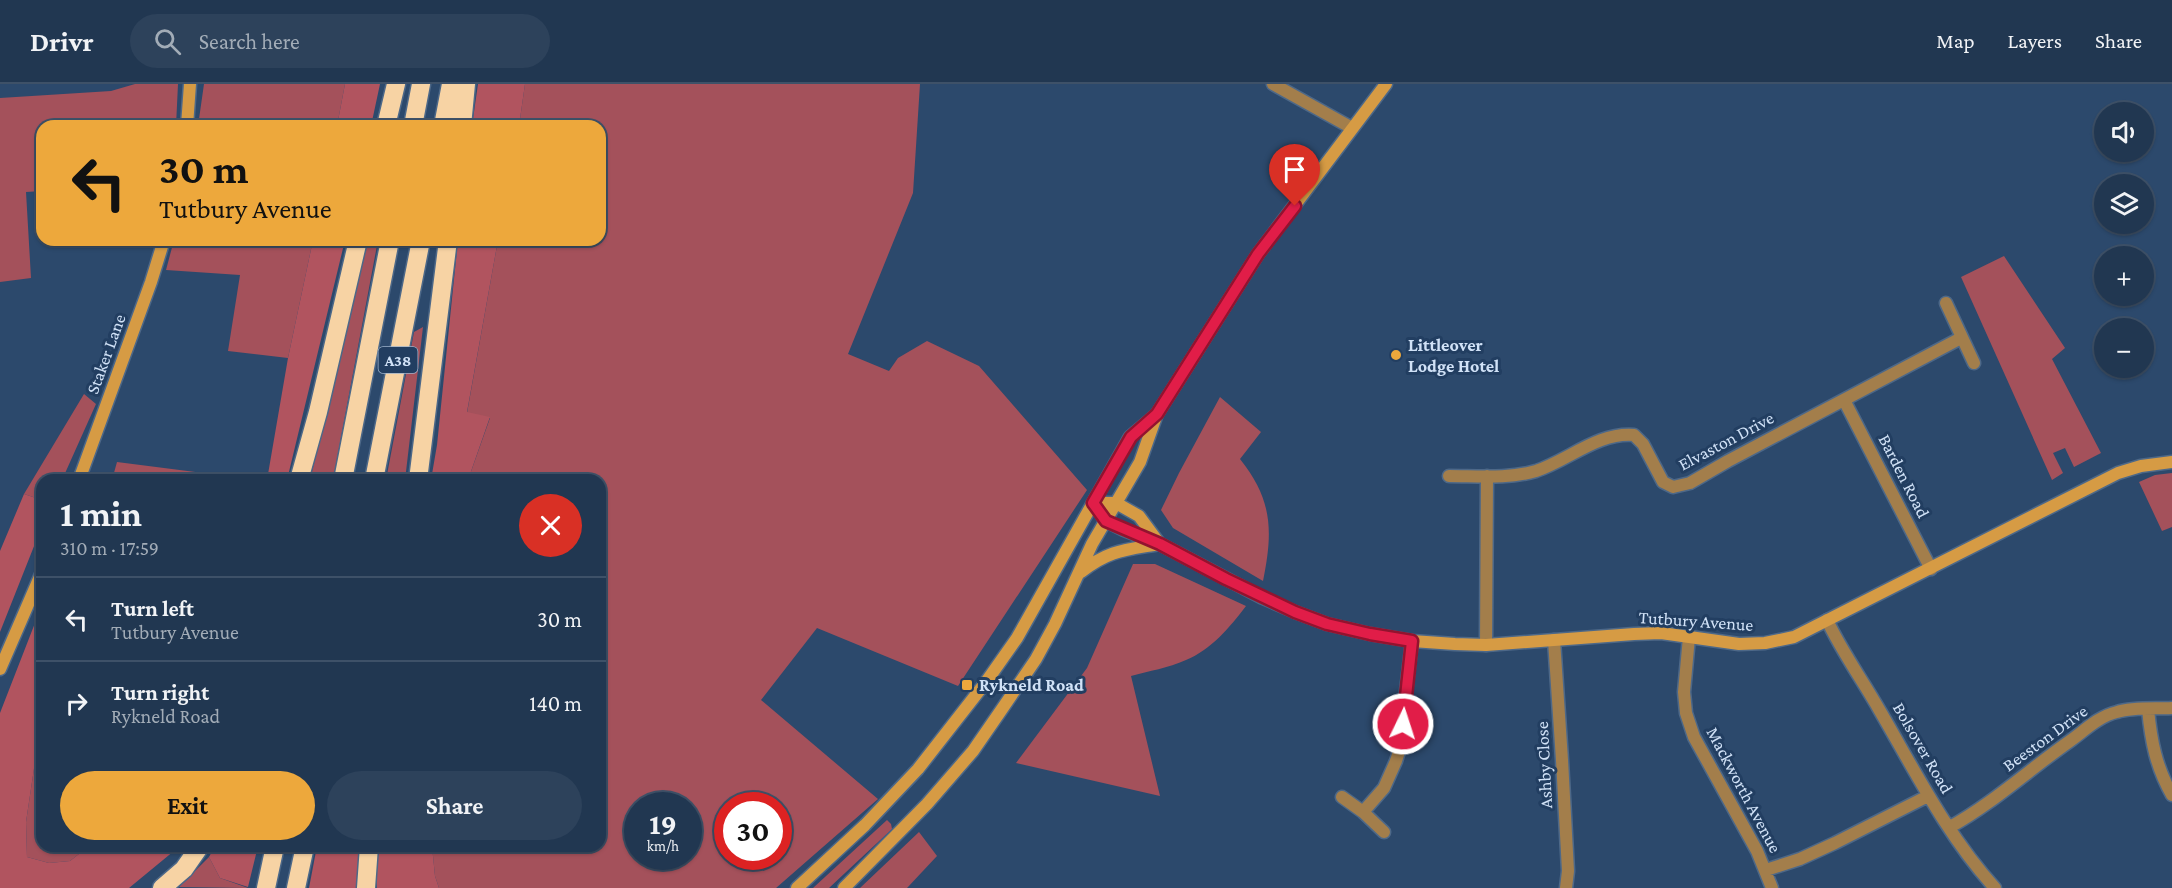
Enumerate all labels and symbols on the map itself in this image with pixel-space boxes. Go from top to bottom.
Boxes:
pin [1269,144,1320,206]
street label: Staker Lane [82,311,130,397]
place label: Littleover Lodge Hotel [1408,335,1499,376]
road number: A38 [378,347,418,373]
marker: Littleover Lodge Hotel [1389,348,1403,362]
street label: Elvaston Drive [1675,407,1777,474]
street label: Barden Road [1874,431,1934,522]
street label: Tutbury Avenue [1638,607,1754,635]
place label: Rykneld Road [979,675,1084,695]
marker: Rykneld Road [960,678,974,692]
position arrow [1371,692,1435,756]
street label: Bolsover Road [1889,699,1957,798]
street label: Beeston Drive [1999,701,2091,775]
street label: Ashby Close [1532,721,1556,809]
street label: Mackworth Avenue [1702,724,1786,856]
speed limit sign: 30 [714,792,792,870]

